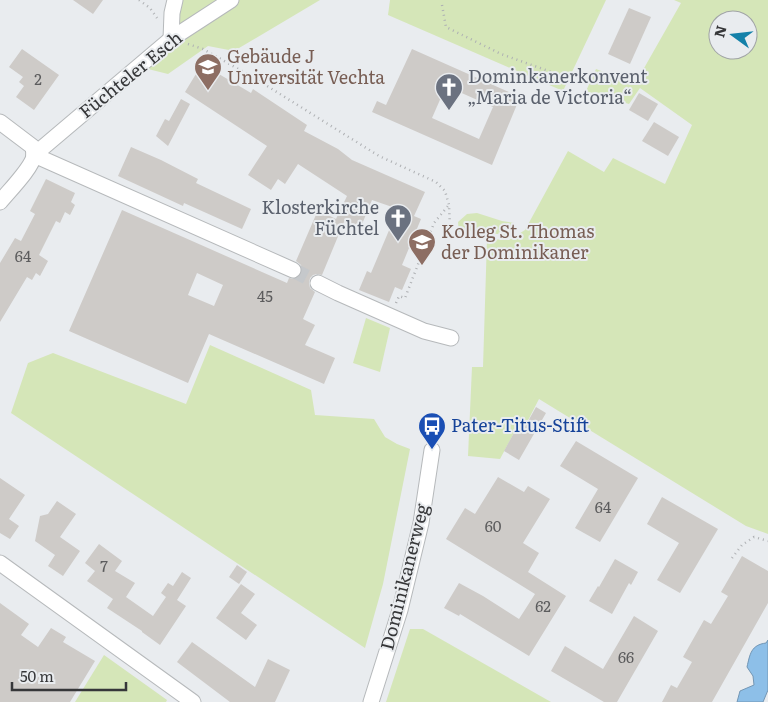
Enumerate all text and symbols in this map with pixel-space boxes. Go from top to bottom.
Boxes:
north arrow [708,10,758,60]
text: N [708,23,731,40]
street label: Füchteler Esch [73,24,188,124]
place label: Gebäude J Universität Vechta [227,42,385,90]
school or university icon: Gebäude J Universität Vechta [193,52,223,91]
place label: Dominkanerkonvent „Maria de Victoria“ [468,62,648,110]
house number: 2 [34,67,42,90]
church icon: Dominkanerkonvent „Maria de Victoria“ [434,72,464,111]
place label: Klosterkirche Füchtel [262,193,379,241]
church icon: Klosterkirche Füchtel [383,203,413,242]
place label: Kolleg St. Thomas der Dominikaner [441,217,594,265]
school or university icon: Kolleg St. Thomas der Dominikaner [407,227,437,266]
house number: 64 [15,244,31,267]
house number: 45 [257,284,273,307]
bus stop icon: Pater-Titus-Stift [417,411,447,450]
place label: Pater-Titus-Stift [451,411,590,438]
house number: 64 [595,495,611,518]
street label: Dominikanerweg [372,500,435,653]
house number: 60 [485,514,502,537]
house number: 7 [100,554,108,577]
house number: 62 [535,594,551,617]
house number: 66 [618,645,634,668]
scale bar [12,660,126,692]
text: 50 m [20,664,54,687]

